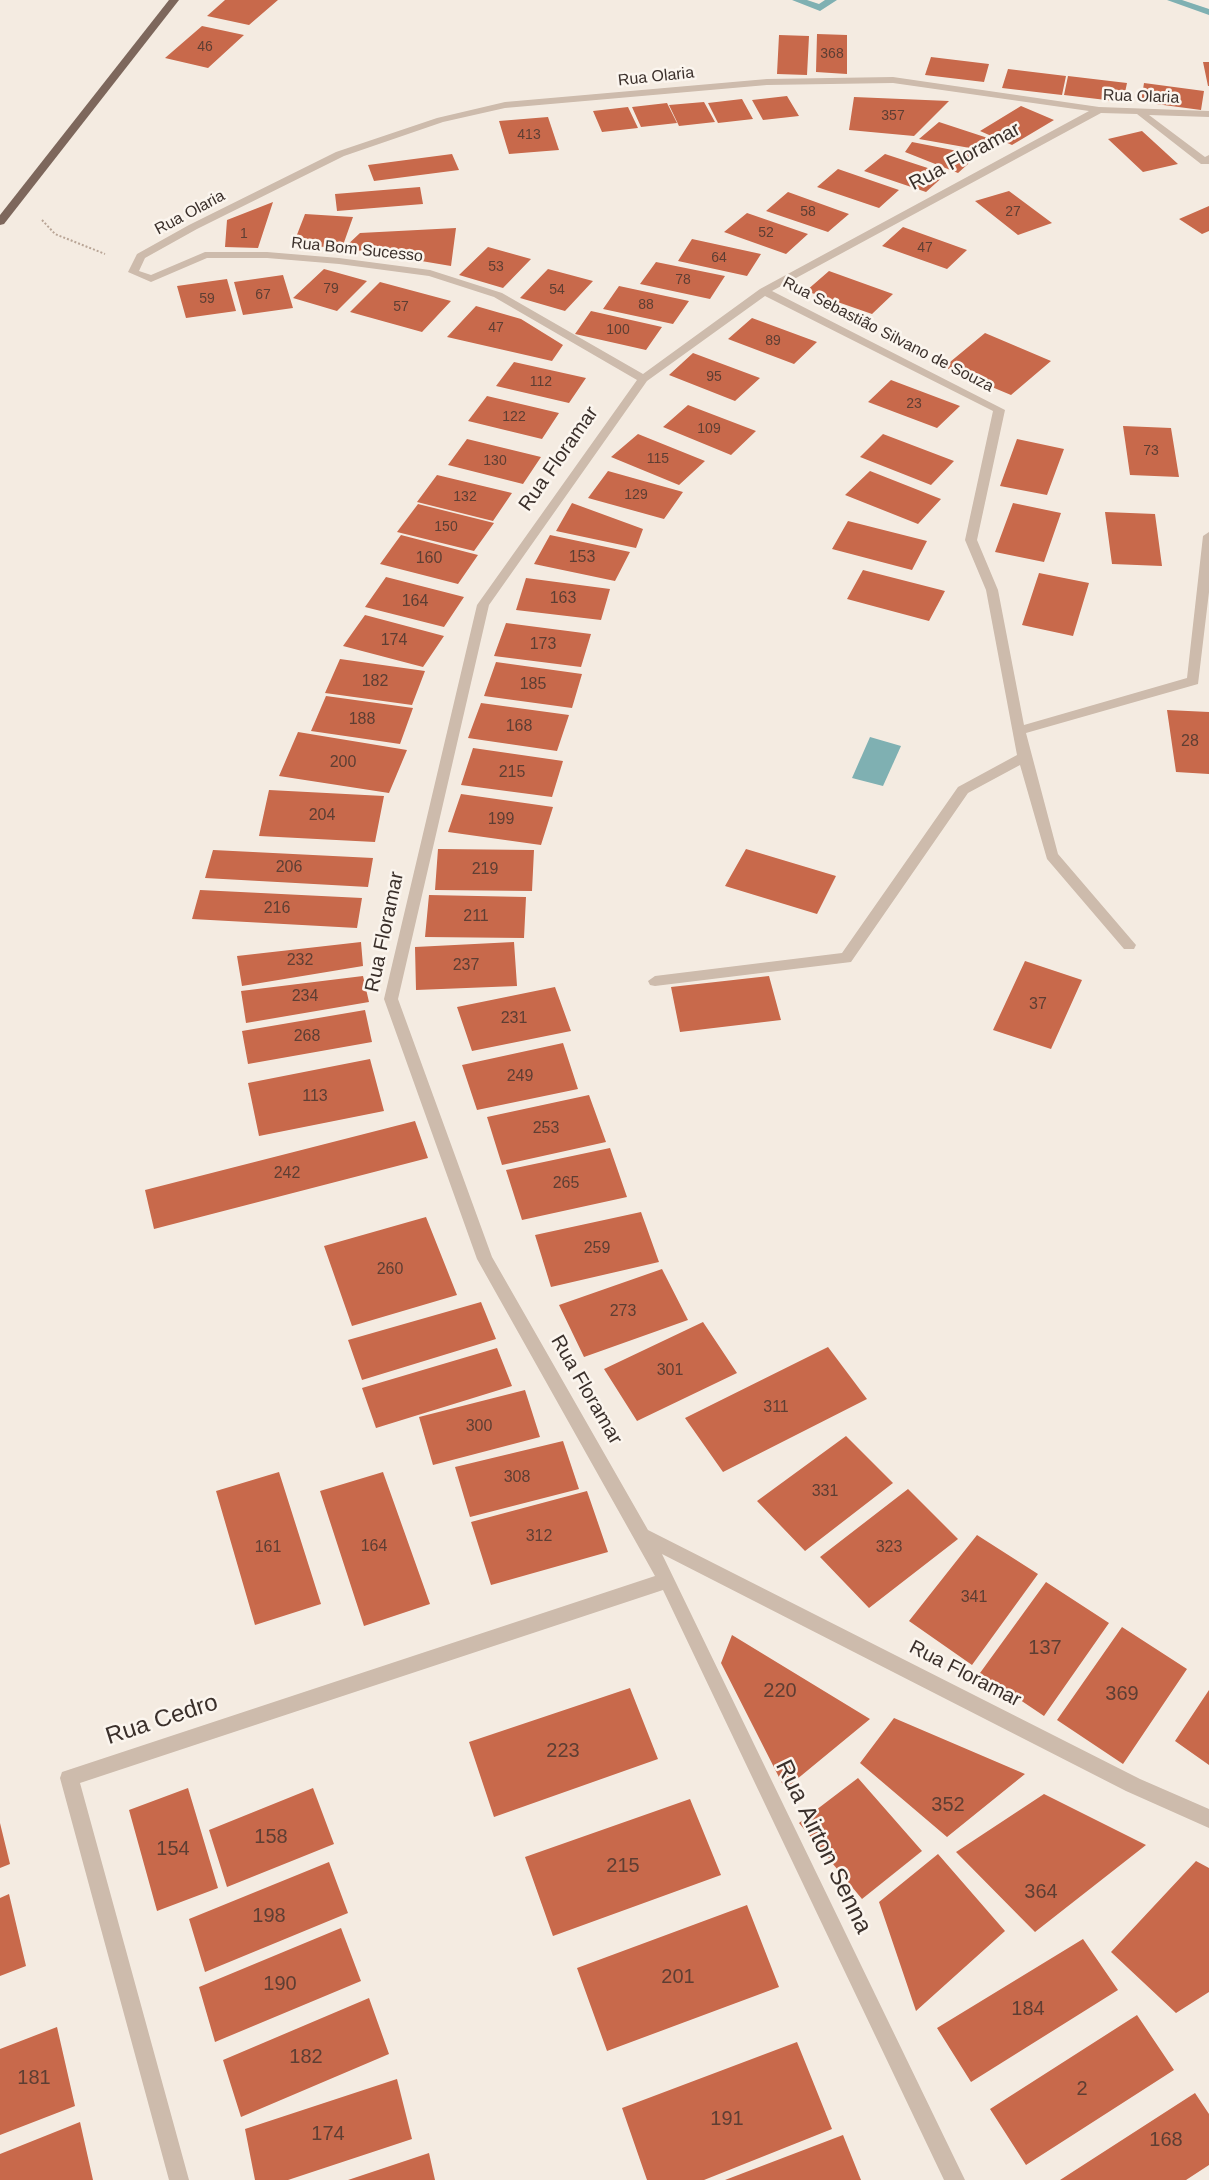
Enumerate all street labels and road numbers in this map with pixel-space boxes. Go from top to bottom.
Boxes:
street label: Rua Olaria [617,63,695,91]
street label: Rua Olaria [1102,86,1180,108]
street label: Rua Floramar [905,118,1025,196]
street label: Rua Olaria [152,187,228,239]
street label: Rua Bom Sucesso [290,234,424,266]
street label: Rua Sebastião Silvano de Souza [779,273,997,397]
street label: Rua Floramar [514,402,604,516]
street label: Rua Floramar [361,870,409,994]
street label: Rua Floramar [545,1331,627,1449]
street label: Rua Floramar [905,1636,1025,1712]
street label: Rua Cedro [102,1688,222,1752]
street label: Rua Airton Senna [769,1756,877,1938]

